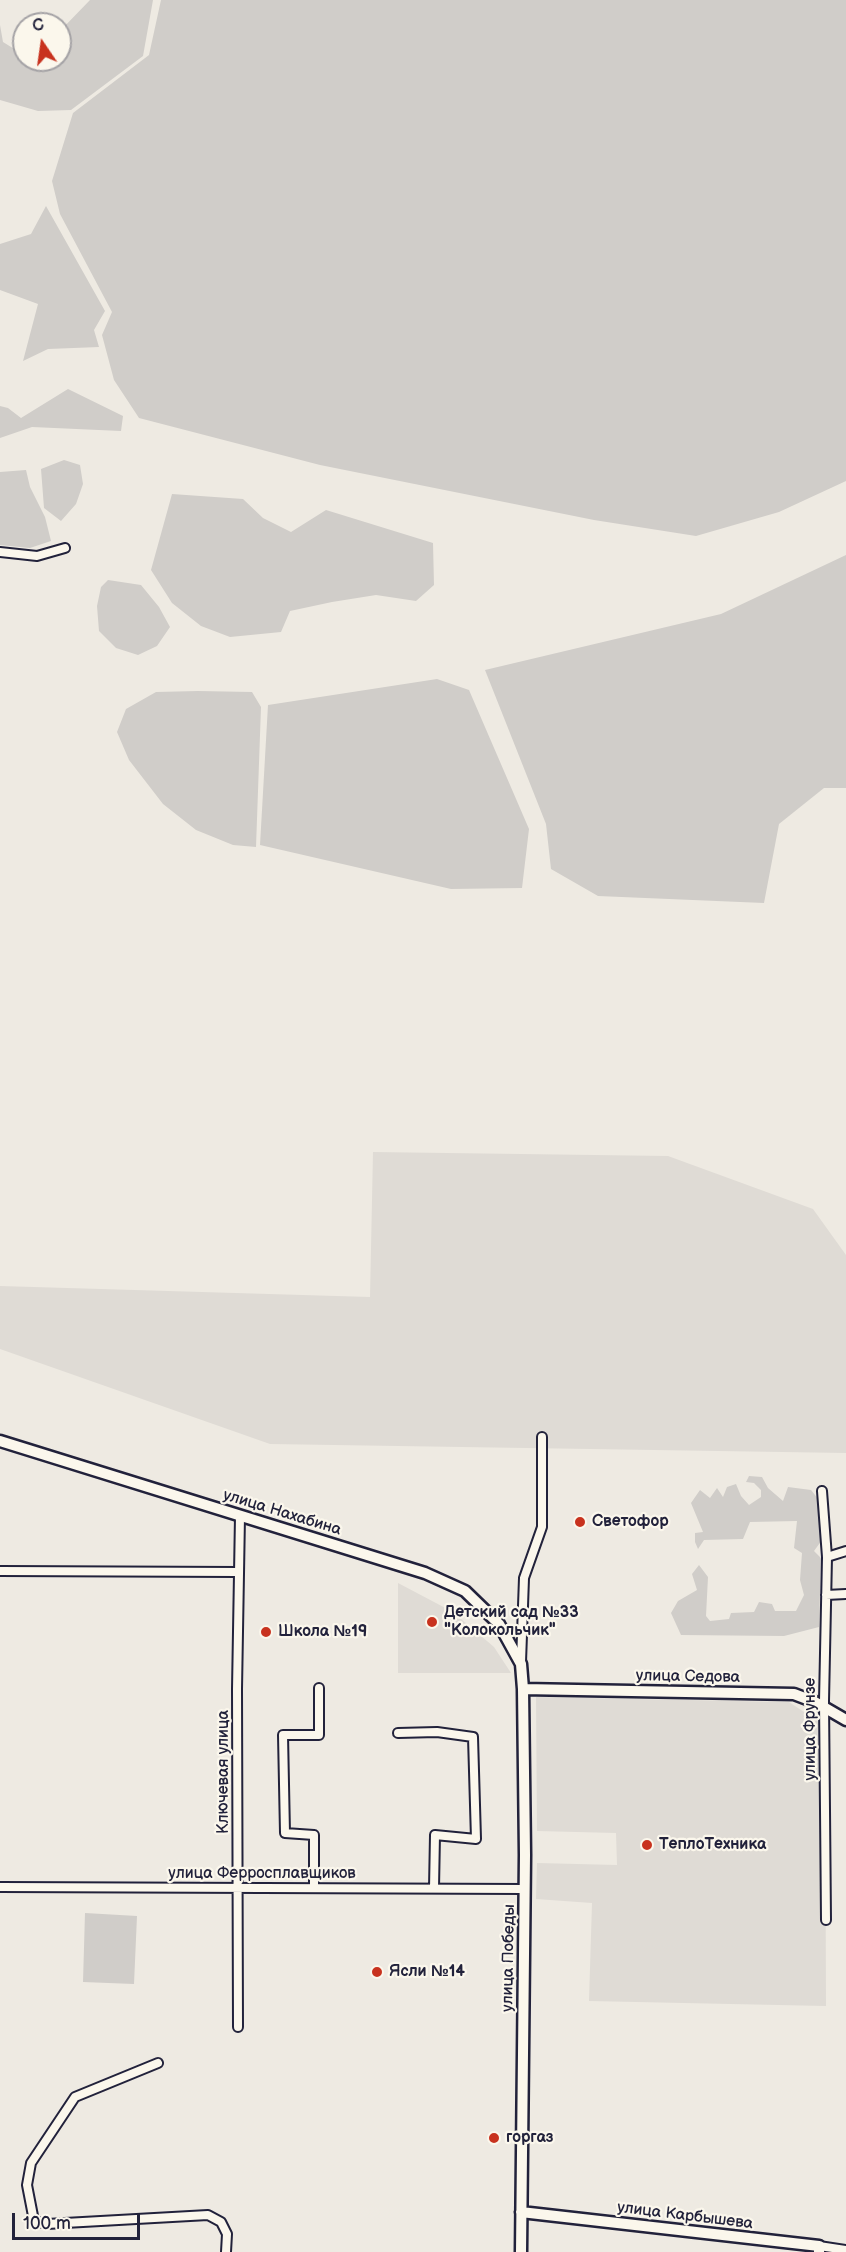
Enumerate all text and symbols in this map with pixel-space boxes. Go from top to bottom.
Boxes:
north arrow [12,12,72,72]
text: С [31,15,46,36]
street label: улица Нахабина [221,1486,343,1540]
place label: Светофор [592,1512,669,1532]
marker: Светофор [573,1515,587,1529]
place label: Детский сад №33 "Колокольчик" [444,1603,579,1641]
marker: Детский сад №33 "Колокольчик" [425,1615,439,1629]
place label: Школа №19 [278,1622,367,1642]
marker: Школа №19 [259,1625,273,1639]
street label: улица Седова [636,1666,740,1688]
street label: улица Фрунзе [801,1677,821,1781]
street label: Ключевая улица [214,1710,234,1834]
place label: ТеплоТехника [659,1835,766,1855]
marker: ТеплоТехника [640,1838,654,1852]
street label: улица Ферросплавщиков [168,1864,356,1884]
street label: улица Победы [498,1904,520,2012]
place label: Ясли №14 [389,1962,465,1982]
marker: Ясли №14 [370,1965,384,1979]
place label: горгаз [506,2128,553,2148]
marker: горгаз [487,2131,501,2145]
street label: улица Карбышева [616,2198,754,2234]
scale bar [15,2201,142,2239]
text: 100 m [23,2213,71,2234]

